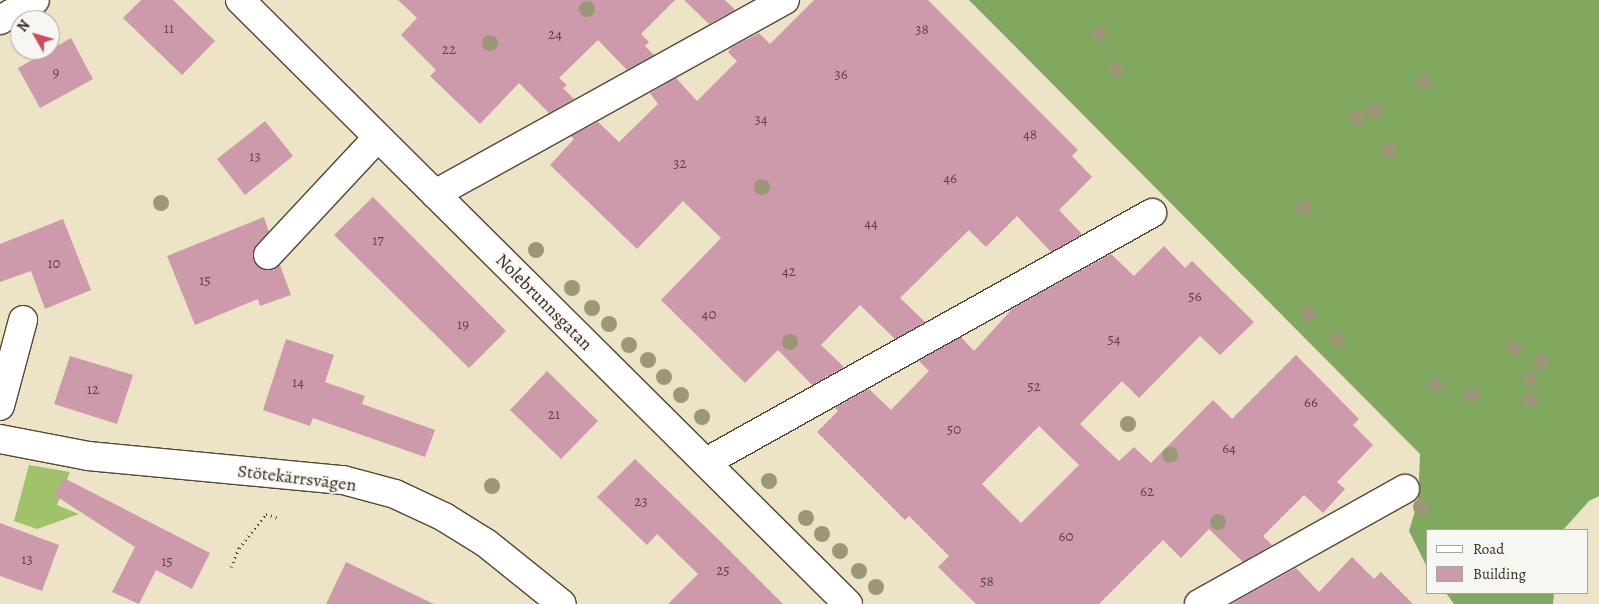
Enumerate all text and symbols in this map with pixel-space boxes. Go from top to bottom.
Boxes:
north arrow [10,10,60,60]
text: N [13,16,34,36]
house number: 11 [164,20,174,38]
house number: 38 [915,21,929,39]
house number: 24 [548,26,562,44]
house number: 22 [442,41,456,59]
house number: 9 [53,64,59,82]
house number: 36 [834,66,848,84]
house number: 34 [754,111,768,129]
house number: 48 [1023,126,1037,144]
house number: 13 [249,148,261,166]
house number: 32 [673,155,687,173]
house number: 46 [943,170,957,188]
house number: 44 [864,215,878,233]
house number: 17 [372,232,384,250]
street label: Nolebrunnsgatan [491,249,597,355]
house number: 10 [47,255,61,273]
house number: 42 [782,263,796,281]
house number: 15 [199,272,211,290]
house number: 56 [1188,288,1202,306]
house number: 40 [702,306,716,324]
house number: 19 [457,316,469,334]
house number: 54 [1107,331,1121,349]
house number: 14 [292,374,304,392]
house number: 52 [1027,378,1041,396]
house number: 12 [87,381,99,399]
house number: 66 [1304,394,1318,412]
house number: 21 [548,406,560,424]
house number: 50 [947,421,961,439]
house number: 64 [1222,440,1236,458]
street label: Stötekärrsvägen [236,460,358,496]
house number: 62 [1140,483,1154,501]
house number: 23 [634,493,648,511]
house number: 60 [1059,528,1073,546]
legend [1426,529,1589,594]
text: Road [1473,539,1504,559]
house number: 13 [21,551,33,569]
house number: 15 [161,553,173,571]
house number: 25 [716,562,730,580]
text: Building [1473,564,1526,584]
house number: 58 [980,573,994,591]

